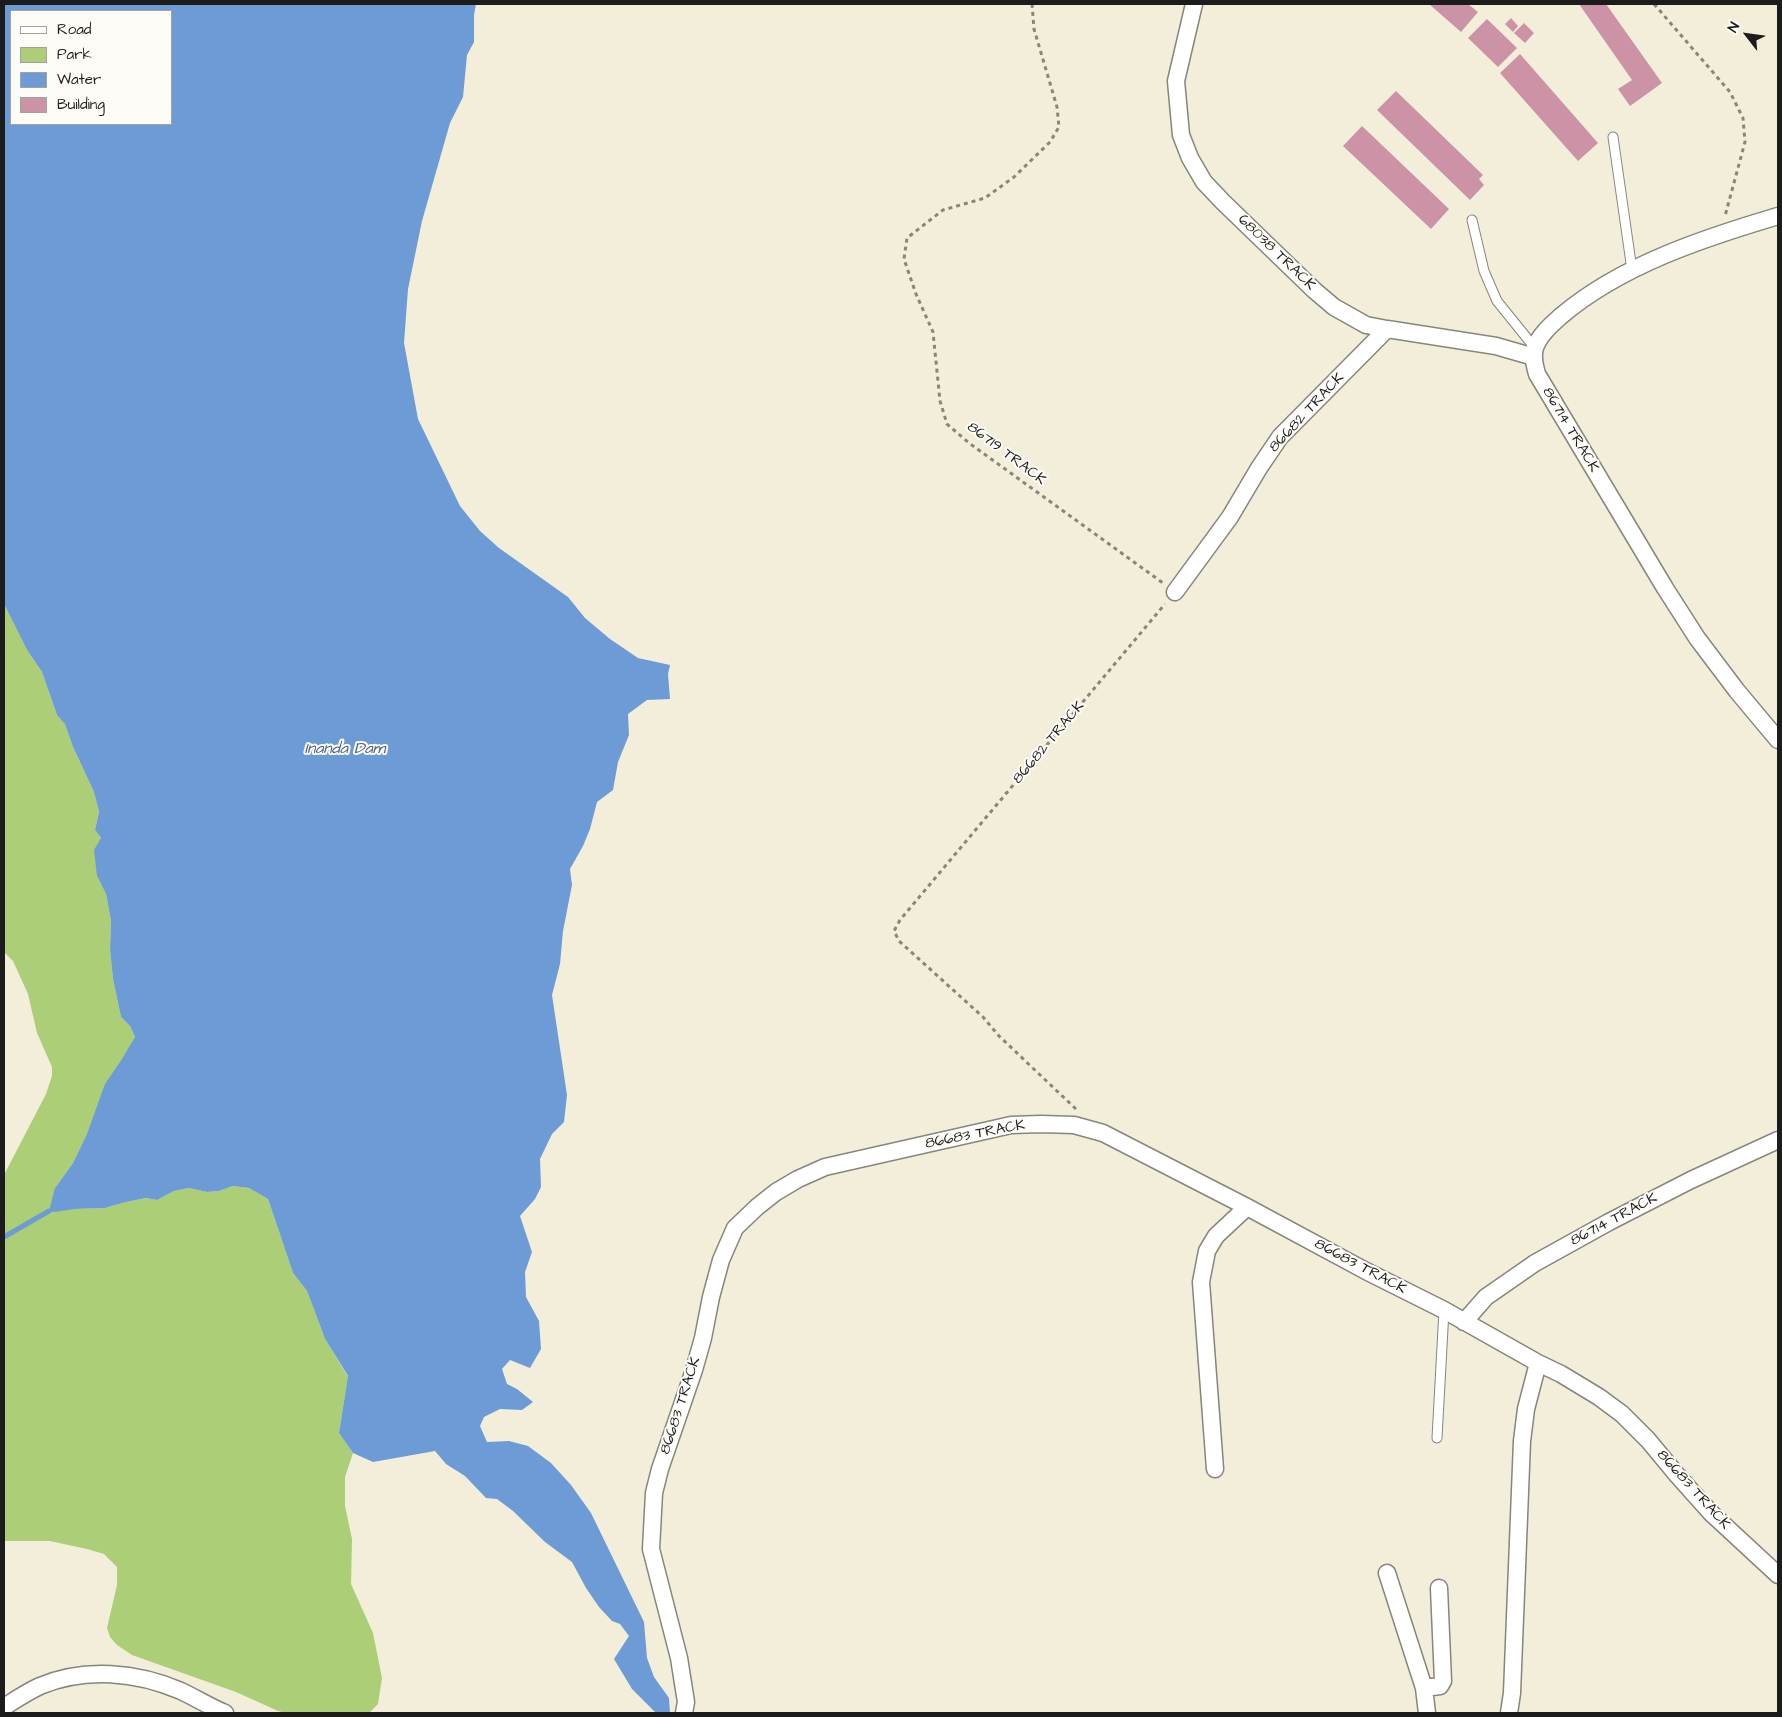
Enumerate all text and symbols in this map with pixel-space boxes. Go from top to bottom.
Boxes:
legend [10,10,172,125]
north arrow [1722,10,1772,60]
text: Road [57,19,91,40]
text: N [1723,19,1745,36]
text: Park [57,44,92,65]
text: Water [57,69,101,90]
text: Building [57,94,105,115]
street label: 68038 TRACK [1233,211,1319,295]
street label: 86682 TRACK [1266,369,1348,457]
street label: 86714 TRACK [1538,384,1602,476]
street label: 86719 TRACK [963,418,1049,490]
street label: 86682 TRACK [1009,698,1089,788]
water label: Inanda Dam [305,740,385,760]
street label: 86683 TRACK [924,1117,1026,1153]
street label: 86714 TRACK [1567,1190,1661,1250]
street label: 86683 TRACK [1311,1235,1409,1299]
street label: 86683 TRACK [657,1355,705,1457]
street label: 86683 TRACK [1652,1446,1734,1534]

